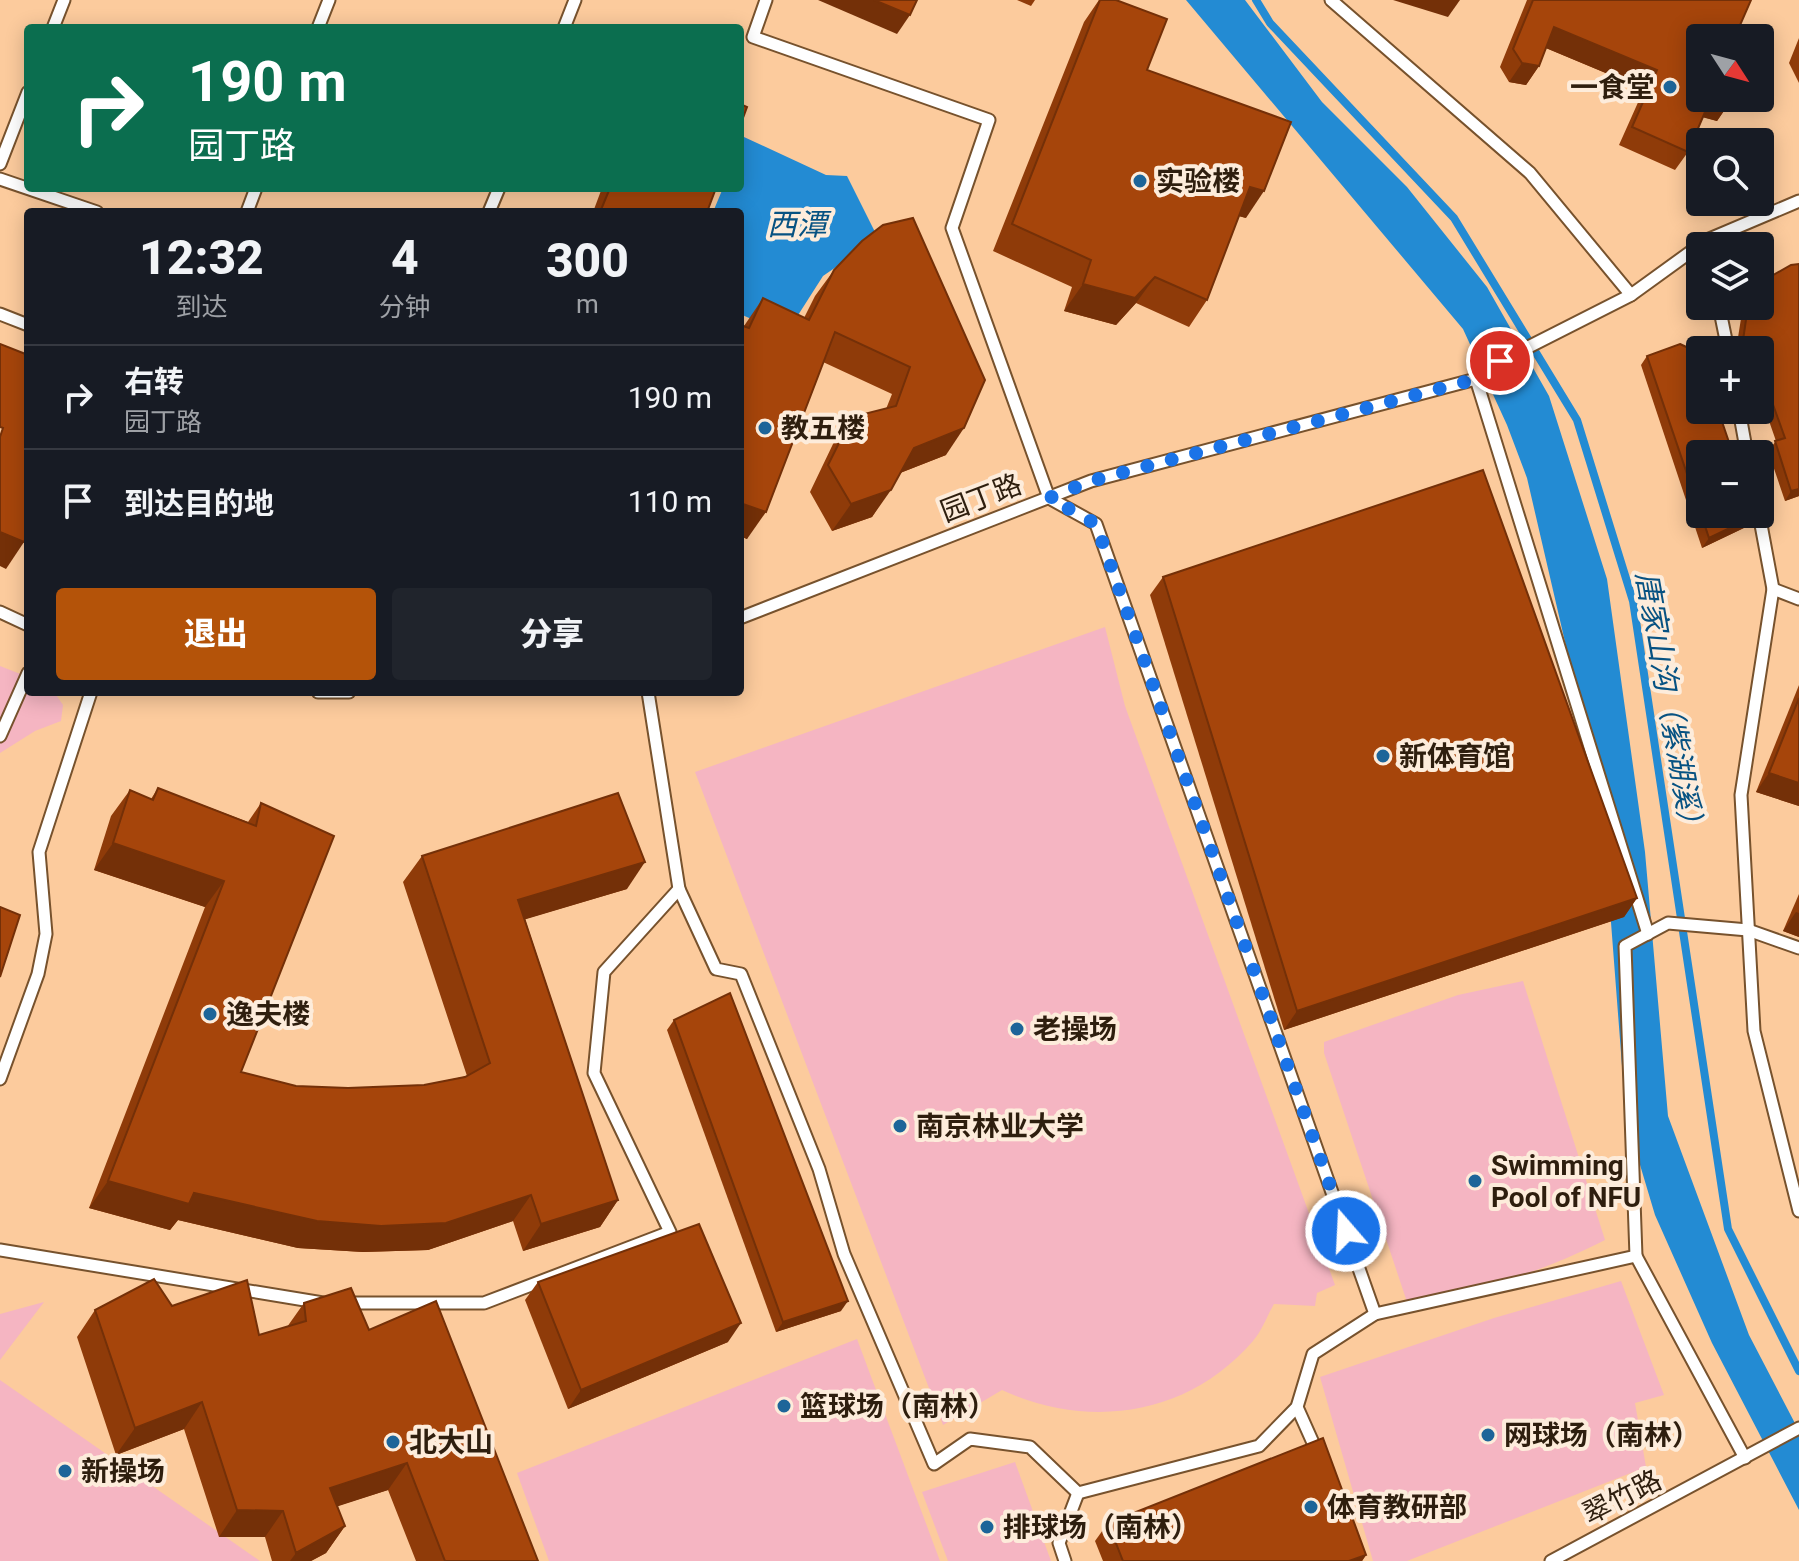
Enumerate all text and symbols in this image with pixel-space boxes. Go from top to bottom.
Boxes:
north arrow [1686,24,1774,112]
map controls [1686,24,1774,528]
text: 190 m [188,49,347,115]
icon: right [56,56,160,160]
place label: 一食堂 [1570,71,1654,104]
marker: 一食堂 [1661,78,1679,96]
text: 园丁路 [188,125,296,167]
button: search [1686,128,1774,216]
place label: 实验楼 [1156,165,1240,198]
marker: 实验楼 [1131,172,1149,190]
water label: 西潭 [767,207,832,242]
text: 12:32 [139,229,264,286]
text: 4 [391,229,419,286]
text: 300 [546,232,629,289]
button: layers [1686,232,1774,320]
text: m [576,289,599,319]
text: 到达 [175,292,227,322]
text: 分钟 [379,292,431,322]
pin [1466,327,1534,395]
button: + [1686,336,1774,424]
icon: arrive [1478,339,1522,383]
text: 右转 [124,364,184,399]
icon: right [56,375,100,419]
text: 190 m [628,380,712,415]
text: 园丁路 [124,407,202,437]
place label: 教五楼 [781,412,865,445]
marker: 教五楼 [756,419,774,437]
button: − [1686,440,1774,528]
street label: 园丁路 [936,468,1026,528]
icon: arrive [56,479,100,523]
text: 110 m [628,484,712,519]
text: 到达目的地 [124,486,274,521]
water label: 唐家山沟（紫湖溪） [1629,569,1711,841]
button: 退出 [56,588,376,680]
button: 分享 [392,588,712,680]
place label: 新体育馆 [1399,740,1511,773]
marker: 新体育馆 [1374,747,1392,765]
place label: 逸夫楼 [226,998,310,1031]
marker: 逸夫楼 [201,1005,219,1023]
place label: 老操场 [1033,1013,1117,1046]
marker: 老操场 [1008,1020,1026,1038]
place label: 南京林业大学 [916,1110,1084,1143]
marker: 南京林业大学 [891,1117,909,1135]
place label: Swimming Pool of NFU [1491,1149,1641,1214]
marker: Swimming Pool of NFU [1466,1172,1484,1190]
position arrow [1304,1189,1388,1273]
place label: 篮球场（南林） [800,1390,996,1423]
marker: 篮球场（南林） [775,1397,793,1415]
place label: 网球场（南林） [1504,1419,1700,1452]
place label: 北大山 [409,1426,493,1459]
marker: 网球场（南林） [1479,1426,1497,1444]
marker: 北大山 [384,1433,402,1451]
place label: 新操场 [81,1455,165,1488]
marker: 新操场 [56,1462,74,1480]
street label: 翠竹路 [1577,1463,1667,1531]
place label: 体育教研部 [1327,1491,1467,1524]
marker: 体育教研部 [1302,1498,1320,1516]
place label: 排球场（南林） [1003,1511,1199,1544]
marker: 排球场（南林） [978,1518,996,1536]

